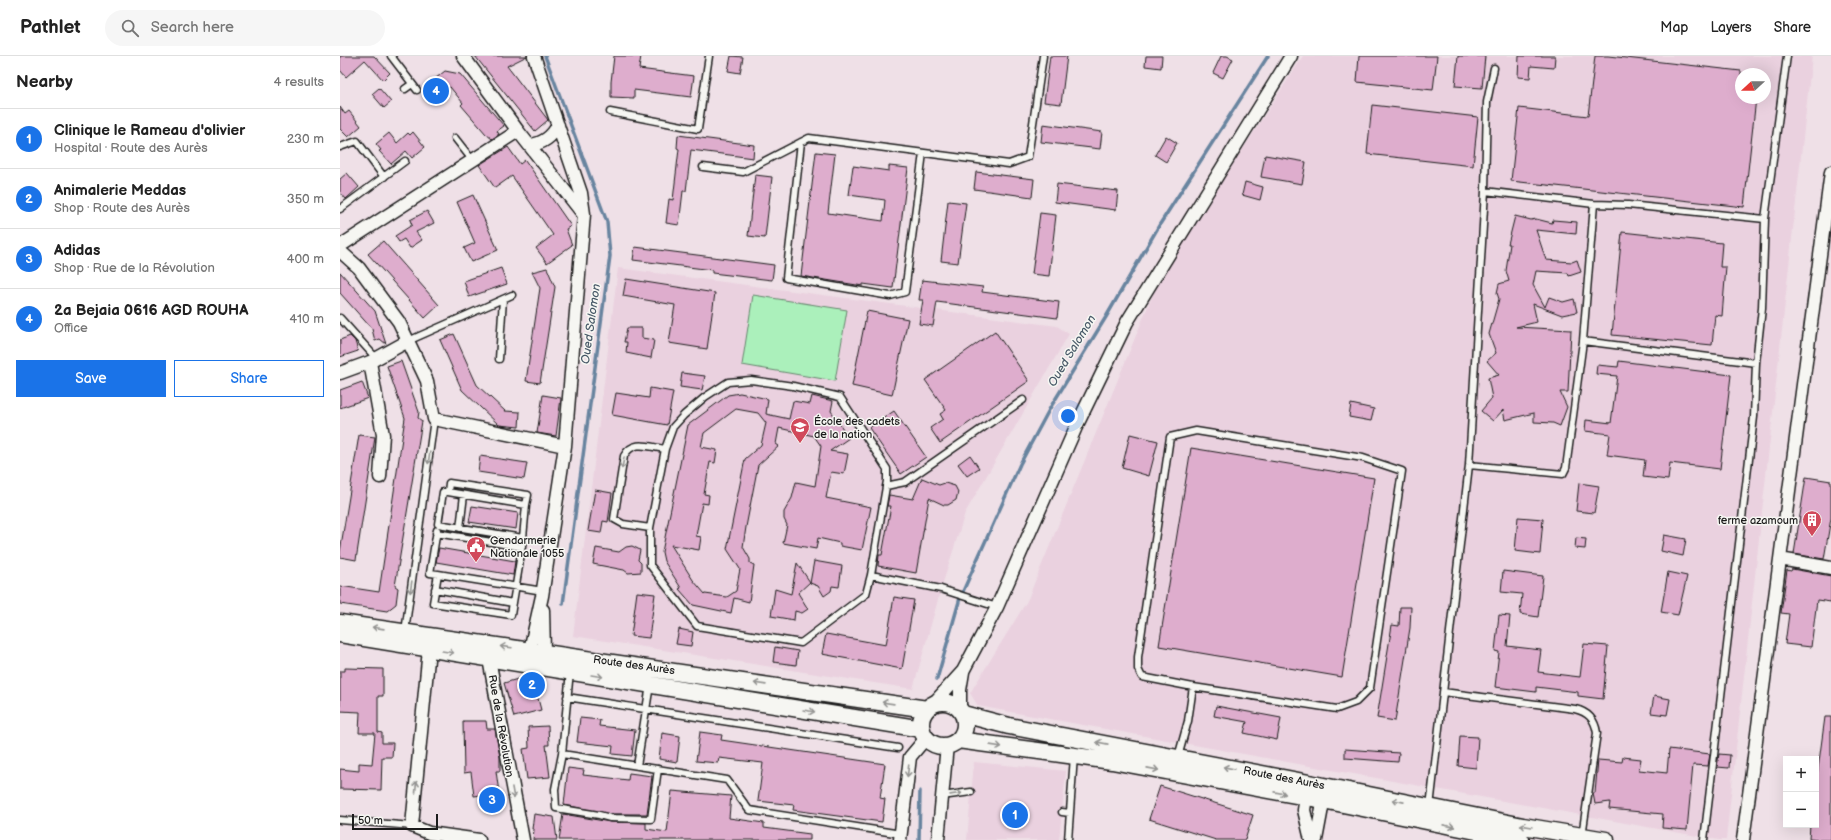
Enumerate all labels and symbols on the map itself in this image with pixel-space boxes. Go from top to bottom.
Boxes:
north arrow [1735,68,1771,104]
pin: 4 [423,76,449,106]
water label: Oued Salomon [578,283,604,365]
water label: Oued Salomon [1045,312,1099,390]
your location [1058,406,1078,426]
place label: École des cadets de la nation [814,414,900,441]
school or university icon: École des cadets de la nation [789,416,811,444]
one-way arrow [425,451,433,464]
one-way arrow [619,456,627,469]
building icon: ferme azamoum [1801,509,1823,537]
place label: ferme azamoum [1718,514,1798,527]
place label: Gendarmerie Nationale 1055 [490,534,564,560]
public building icon: Gendarmerie Nationale 1055 [465,535,487,563]
one-way arrow [407,580,415,593]
one-way arrow [372,624,385,632]
one-way arrow [500,643,513,651]
one-way arrow [441,648,454,656]
street label: Route des Aurès [592,653,676,677]
pin: 2 [519,670,545,700]
one-way arrow [591,673,604,681]
street label: Rue de la Révolution [486,674,516,778]
one-way arrow [754,680,767,688]
one-way arrow [882,699,895,707]
one-way arrow [802,707,815,715]
one-way arrow [1096,739,1109,747]
one-way arrow [990,742,1003,750]
one-way arrow [905,764,912,777]
one-way arrow [1223,764,1236,772]
street label: Route des Aurès [1242,764,1326,792]
one-way arrow [1146,765,1159,773]
one-way arrow [412,781,420,794]
pin: 3 [479,785,505,815]
one-way arrow [510,786,518,799]
one-way arrow [1274,789,1287,797]
one-way arrow [949,790,962,797]
one-way arrow [1392,796,1405,804]
pin: 1 [1002,800,1028,830]
scale bar [352,812,438,831]
one-way arrow [1442,822,1455,830]
one-way arrow [1520,822,1533,830]

